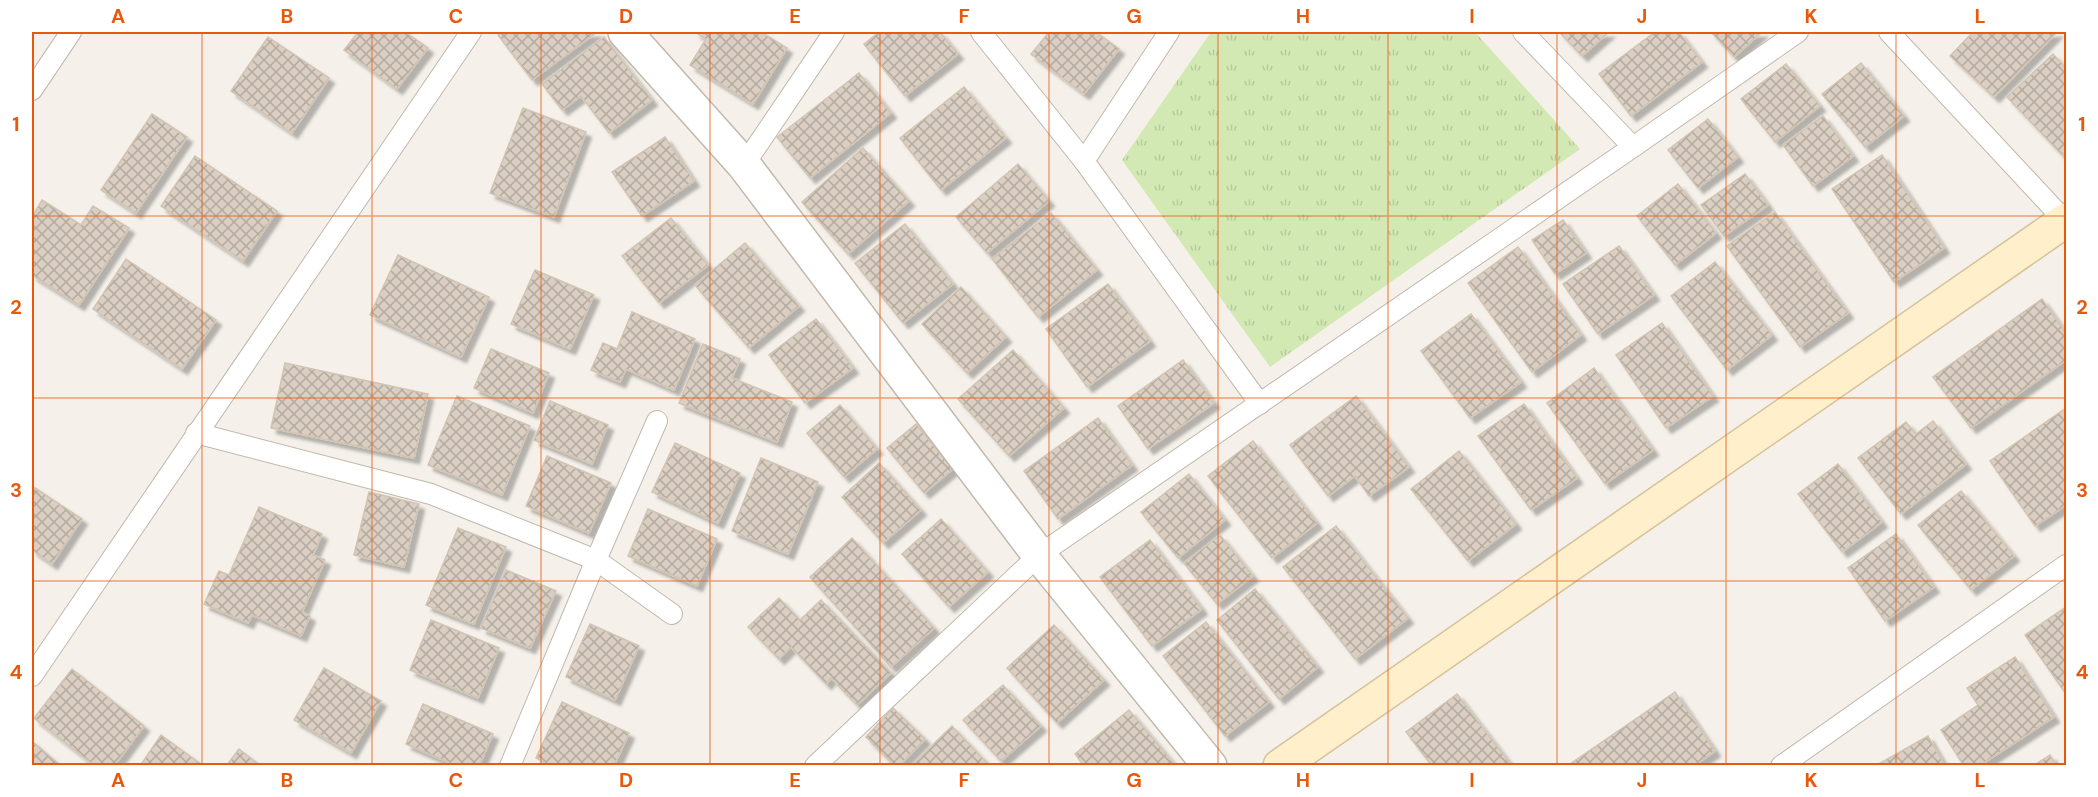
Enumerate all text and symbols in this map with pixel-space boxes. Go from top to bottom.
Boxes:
text: A [111,3,125,29]
text: B [281,3,293,29]
text: C [449,3,463,29]
text: D [619,3,633,29]
text: E [789,3,801,29]
text: F [958,3,970,29]
text: G [1126,3,1142,29]
text: H [1296,3,1310,29]
text: I [1469,3,1475,29]
text: J [1637,3,1647,29]
text: K [1804,3,1818,29]
text: L [1974,3,1986,29]
text: 1 [12,111,20,137]
text: 1 [2078,111,2086,137]
text: 2 [10,294,22,320]
text: 2 [2076,294,2088,320]
text: 3 [10,477,22,503]
text: 3 [2076,477,2088,503]
text: 4 [10,659,23,685]
text: 4 [2076,659,2089,685]
text: A [111,767,125,793]
text: B [281,767,293,793]
text: C [449,767,463,793]
text: D [619,767,633,793]
text: E [789,767,801,793]
text: F [958,767,970,793]
text: G [1126,767,1142,793]
text: H [1296,767,1310,793]
text: I [1469,767,1475,793]
text: J [1637,767,1647,793]
text: K [1804,767,1818,793]
text: L [1974,767,1986,793]

